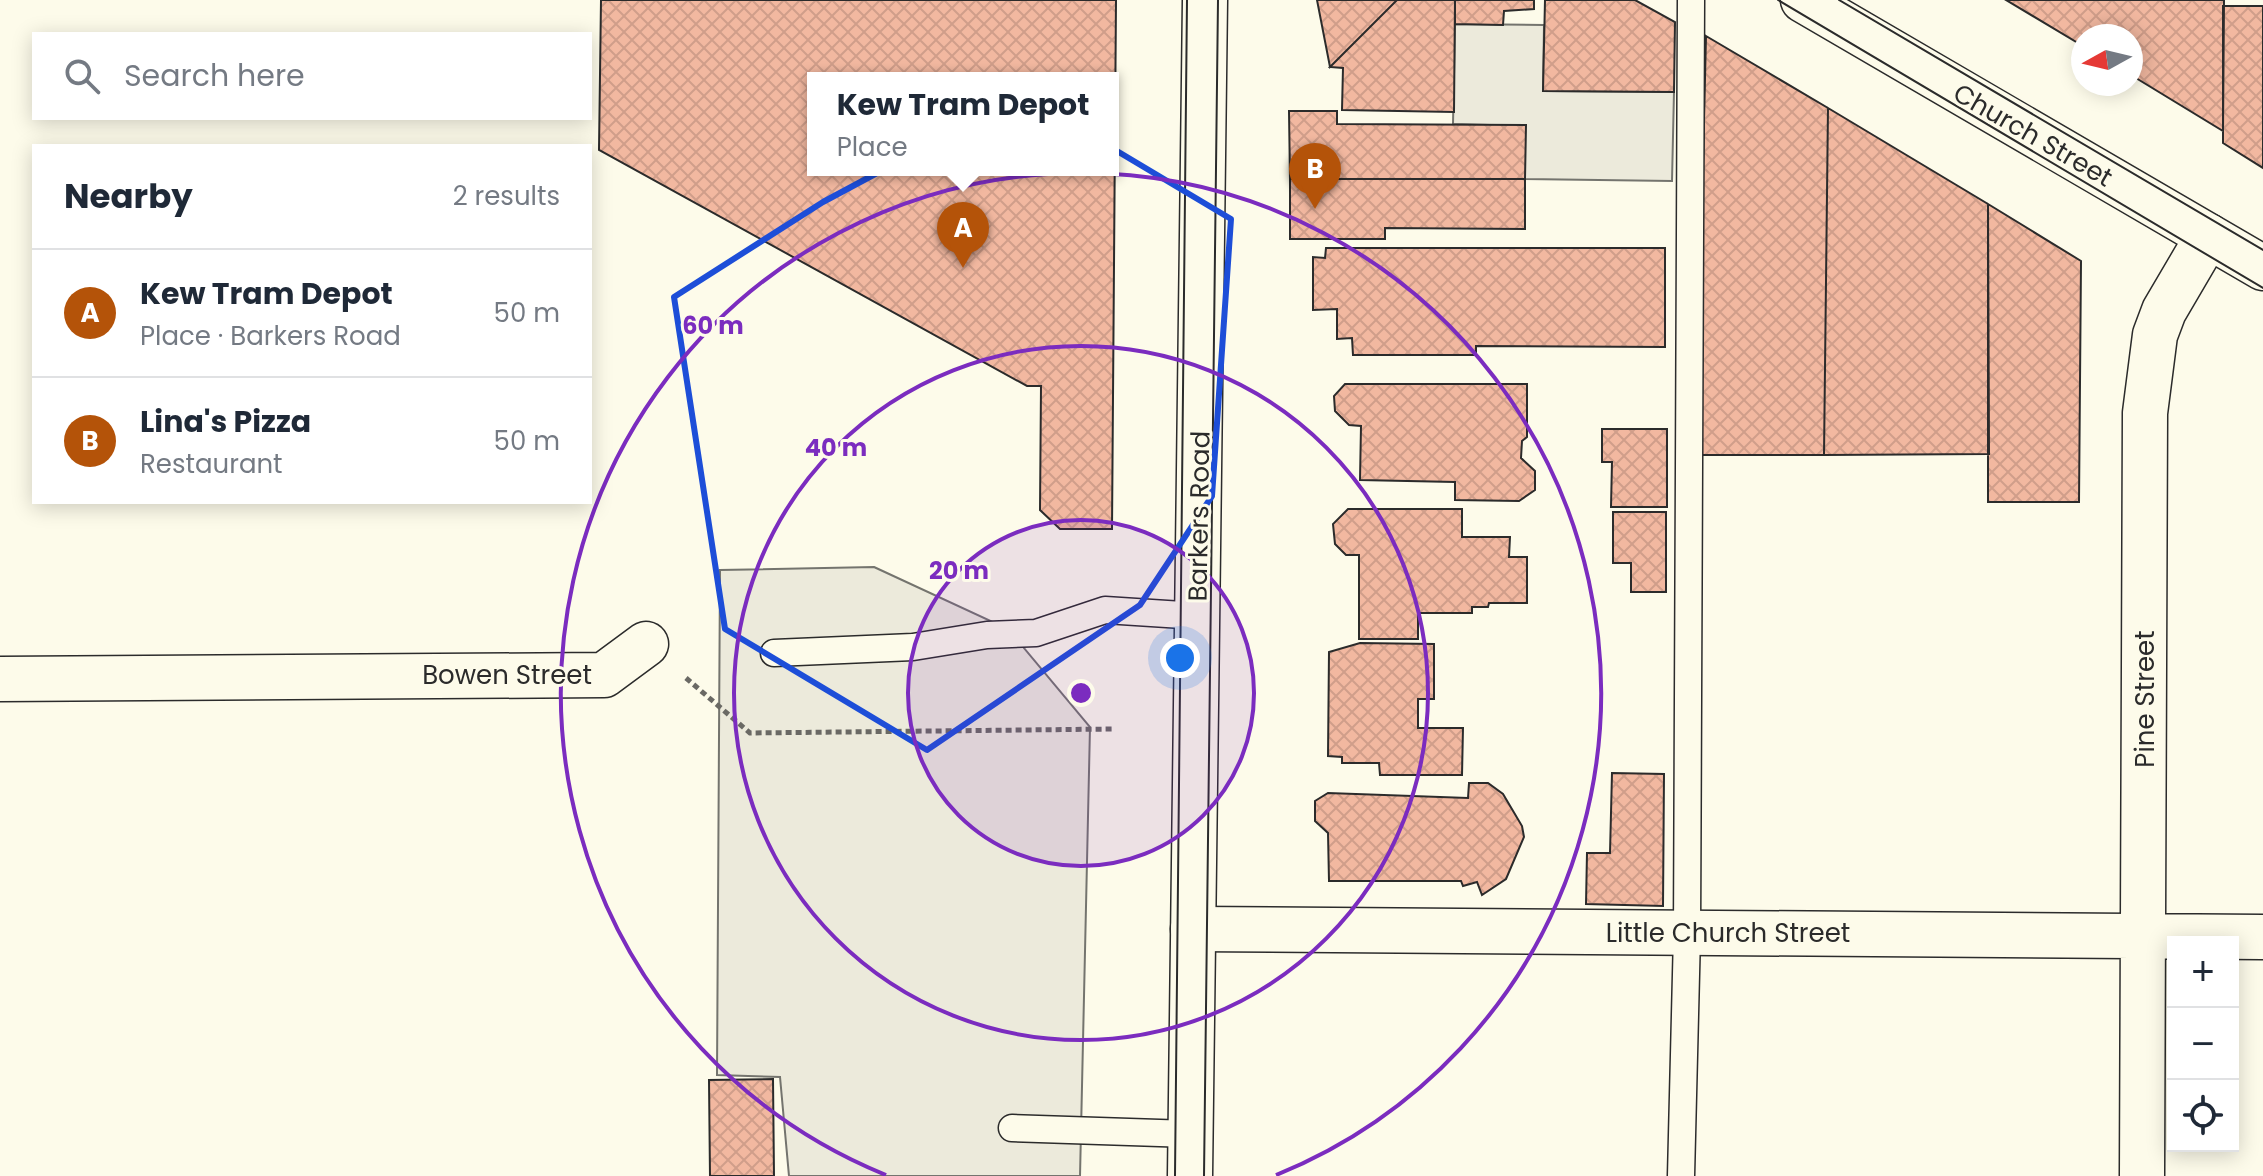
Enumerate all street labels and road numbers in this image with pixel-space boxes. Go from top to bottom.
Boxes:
street label: Church Street [1947,75,2119,195]
street label: Barkers Road [1180,430,1218,602]
street label: Pine Street [2127,630,2163,768]
street label: Bowen Street [422,657,592,693]
street label: Little Church Street [1606,915,1850,951]

